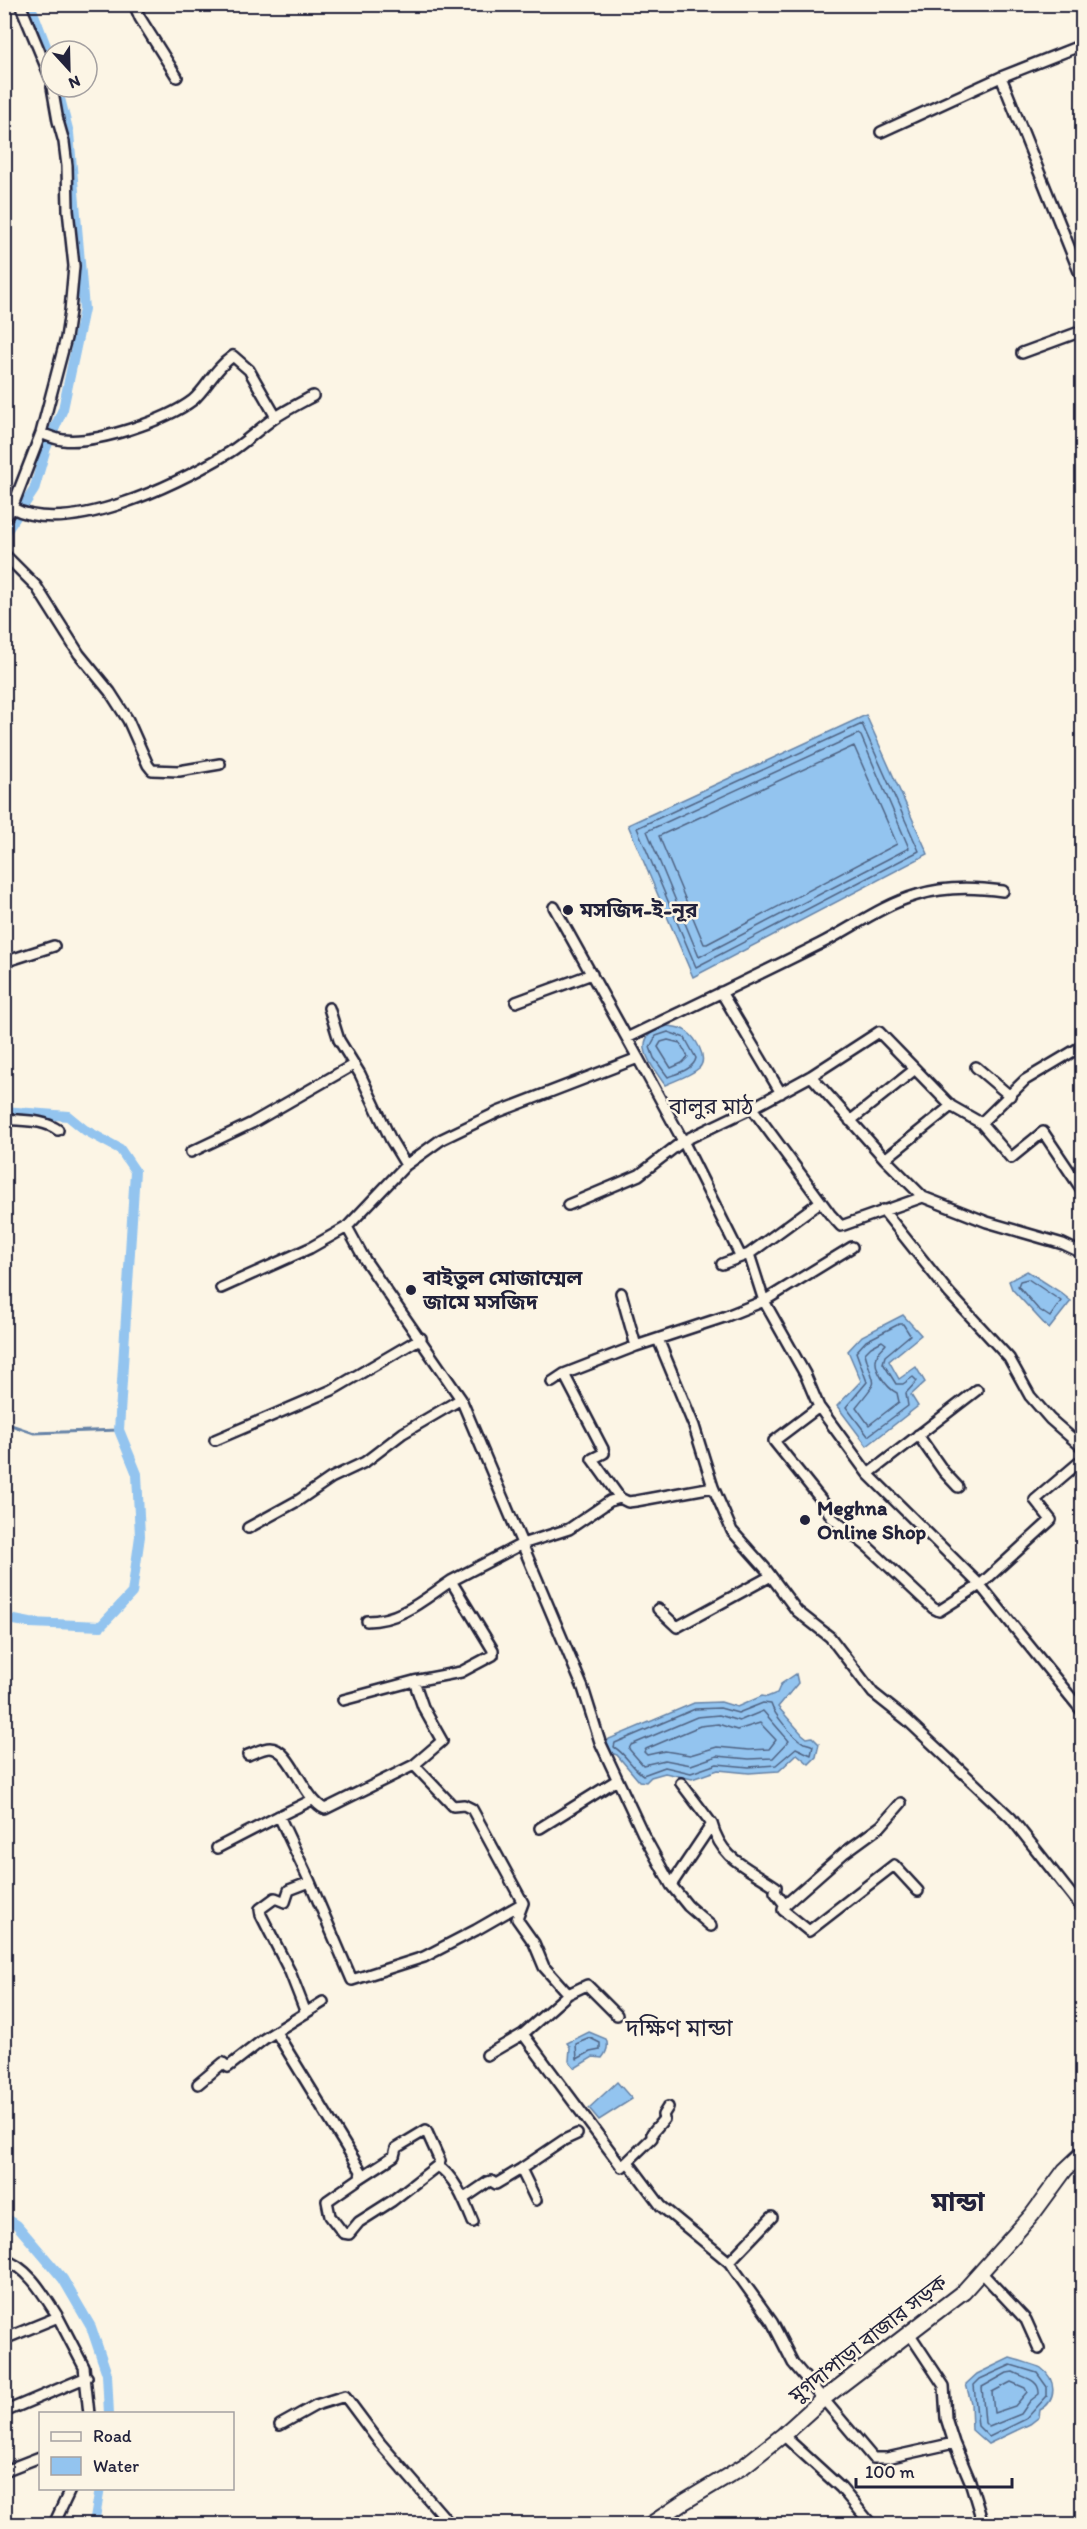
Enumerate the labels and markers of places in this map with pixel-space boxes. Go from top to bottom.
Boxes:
place label: মসজিদ-ই-নূর [579,897,698,922]
marker: মসজিদ-ই-নূর [561,903,575,917]
place label: বাইতুল মোজাম্মেল জামে মসজিদ [422,1265,584,1314]
marker: বাইতুল মোজাম্মেল জামে মসজিদ [404,1283,418,1297]
place label: Meghna Online Shop [817,1495,926,1545]
marker: Meghna Online Shop [798,1513,812,1527]

